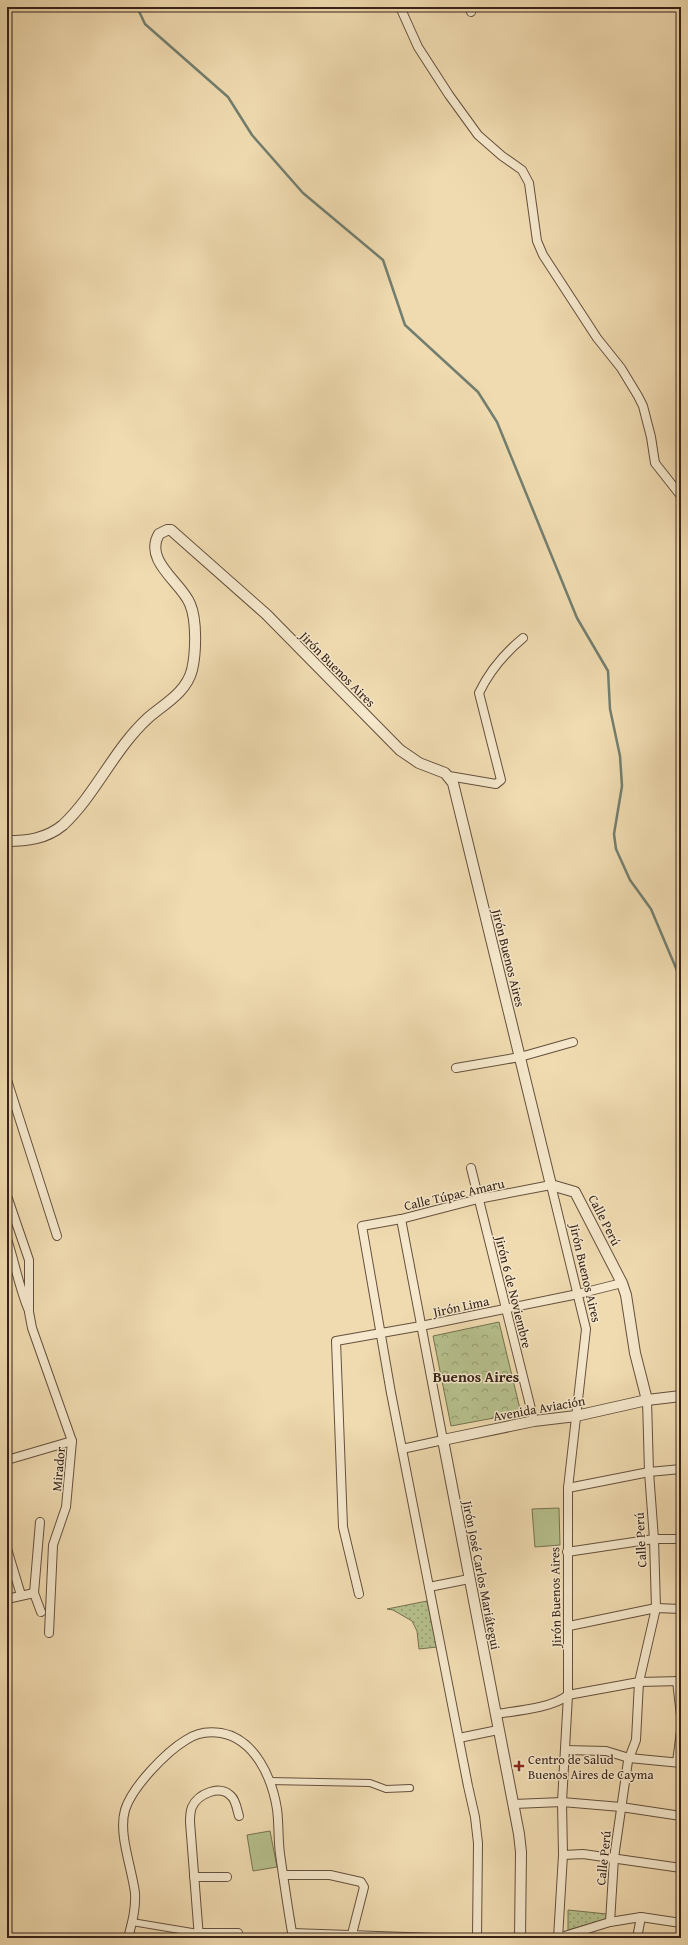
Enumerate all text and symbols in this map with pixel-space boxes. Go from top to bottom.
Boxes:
street label: Jirón Buenos Aires [294,626,380,712]
street label: Jirón Buenos Aires [487,905,530,1009]
street label: Calle Túpac Amaru [402,1174,506,1215]
street label: Calle Perú [584,1191,625,1249]
street label: Jirón Buenos Aires [565,1220,606,1324]
street label: Jirón 6 de Noviembre [490,1232,537,1350]
street label: Jirón Lima [429,1291,492,1322]
district label: Buenos Aires [433,1366,519,1387]
street label: Avenida Aviación [492,1391,587,1426]
street label: Mirador [47,1445,70,1492]
street label: Jirón José Carlos Mariátegui [457,1497,505,1652]
street label: Calle Perú [630,1512,651,1568]
street label: Jirón Buenos Aires [545,1547,566,1649]
place label: Centro de Salud Buenos Aires de Cayma [528,1750,654,1784]
marker: Centro de Salud Buenos Aires de Cayma [513,1760,525,1772]
street label: Calle Perú [591,1830,616,1886]

